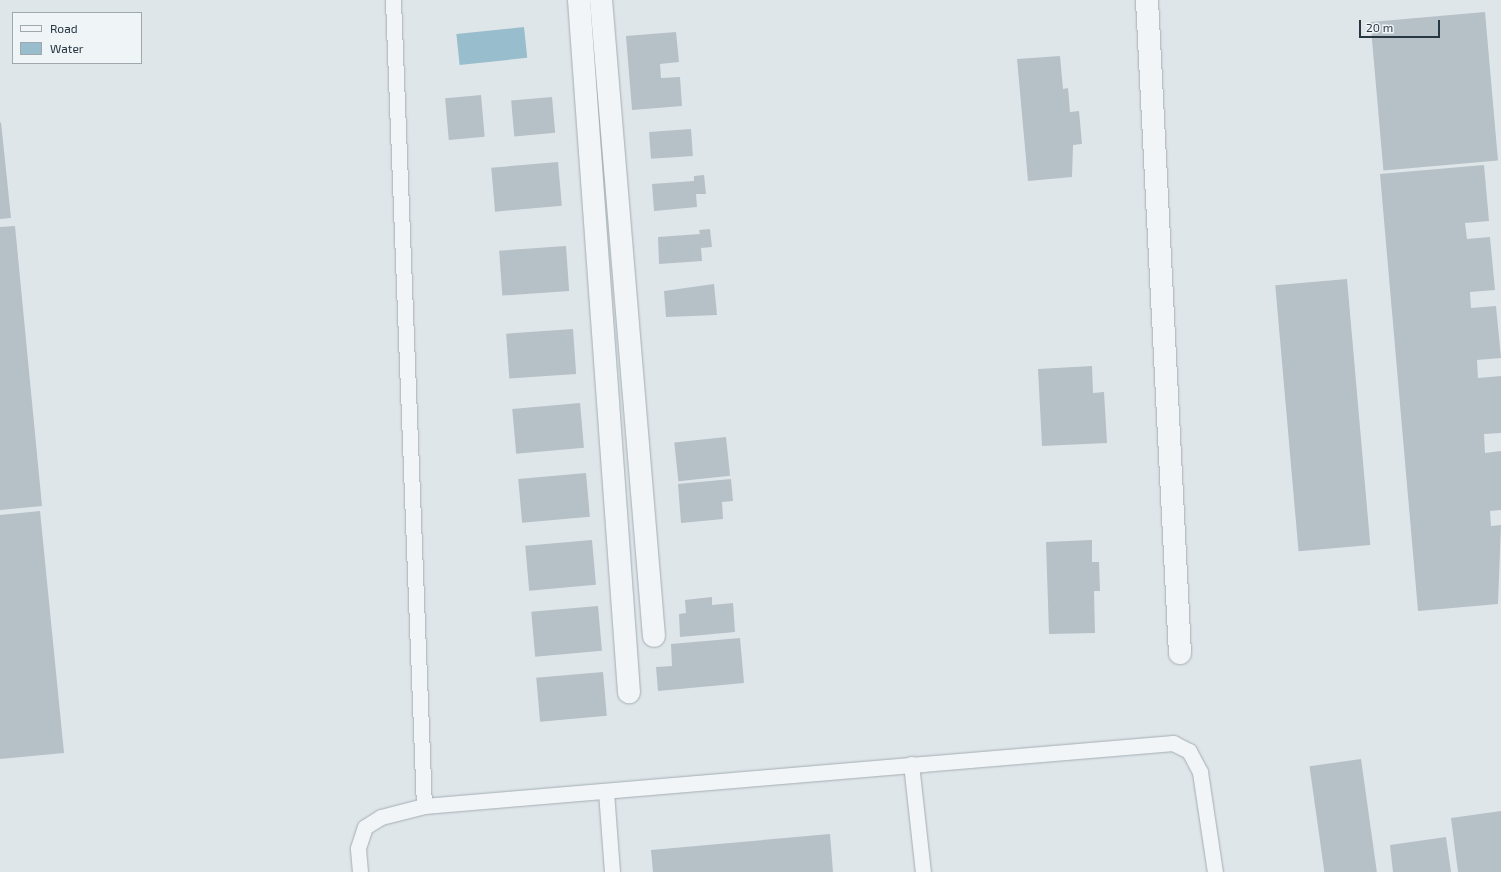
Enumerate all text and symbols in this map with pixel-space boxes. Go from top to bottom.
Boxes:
legend [12,12,142,64]
scale bar [1361,12,1442,38]
text: 20 m [1366,20,1393,34]
text: Road [50,21,78,35]
text: Water [50,41,84,55]

